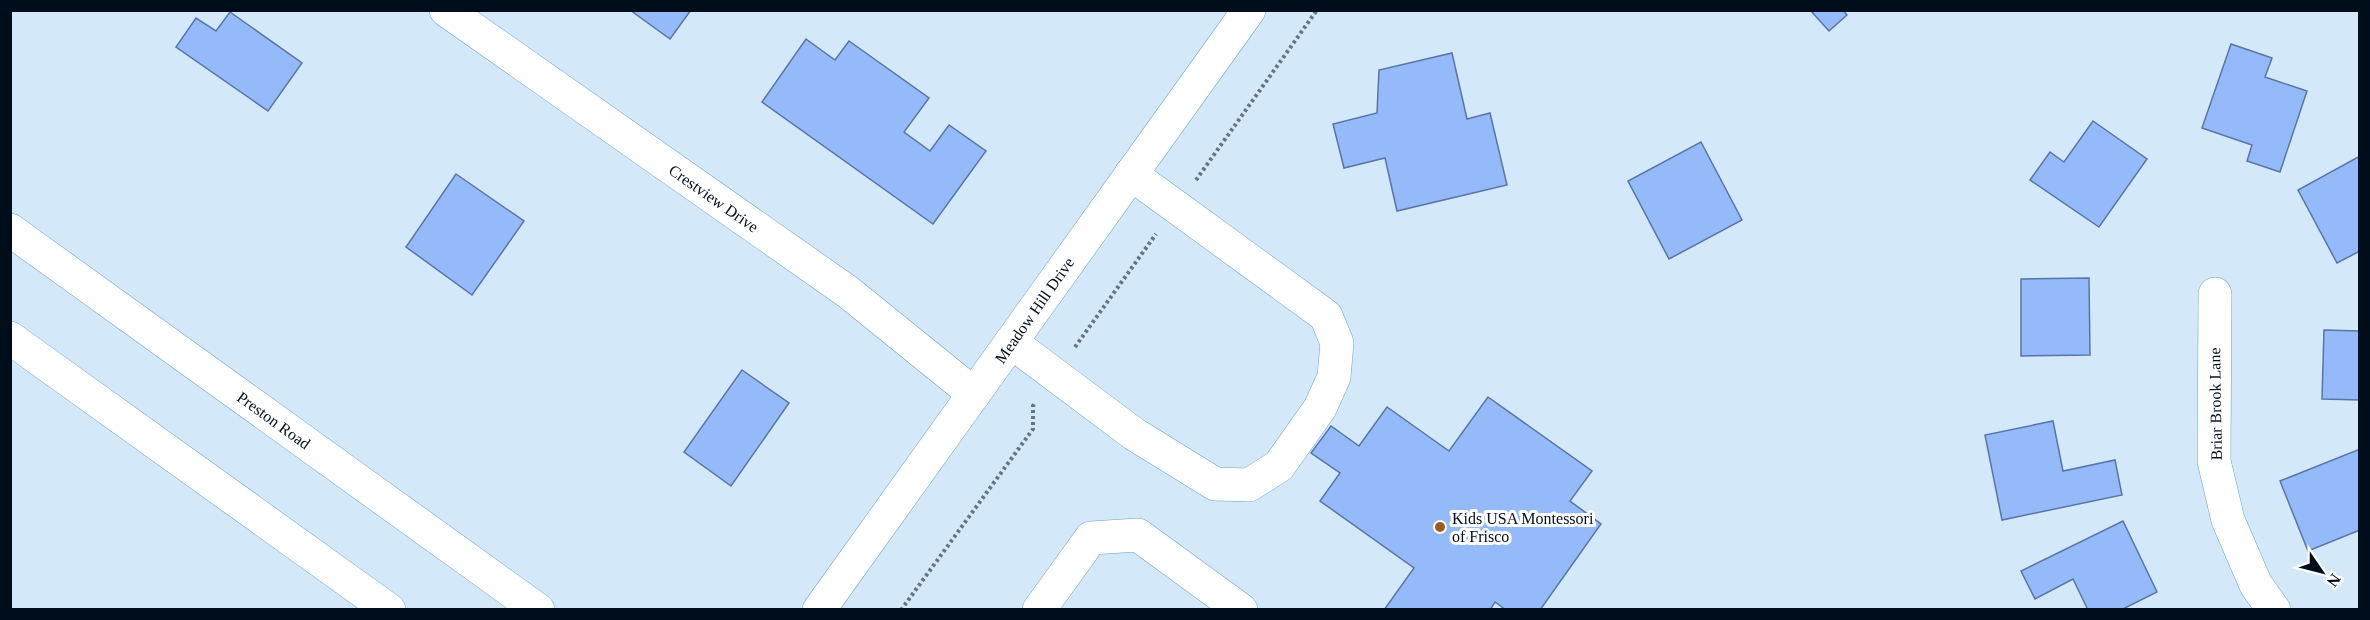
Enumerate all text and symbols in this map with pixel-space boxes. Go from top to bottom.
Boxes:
street label: Crestview Drive [666,161,762,236]
street label: Meadow Hill Drive [992,254,1077,366]
street label: Briar Brook Lane [2206,347,2225,461]
street label: Preston Road [234,388,313,452]
place label: Kids USA Montessori of Frisco [1452,510,1594,545]
marker: Kids USA Montessori of Frisco [1433,520,1447,534]
north arrow [2292,542,2352,602]
text: N [2323,571,2344,590]

